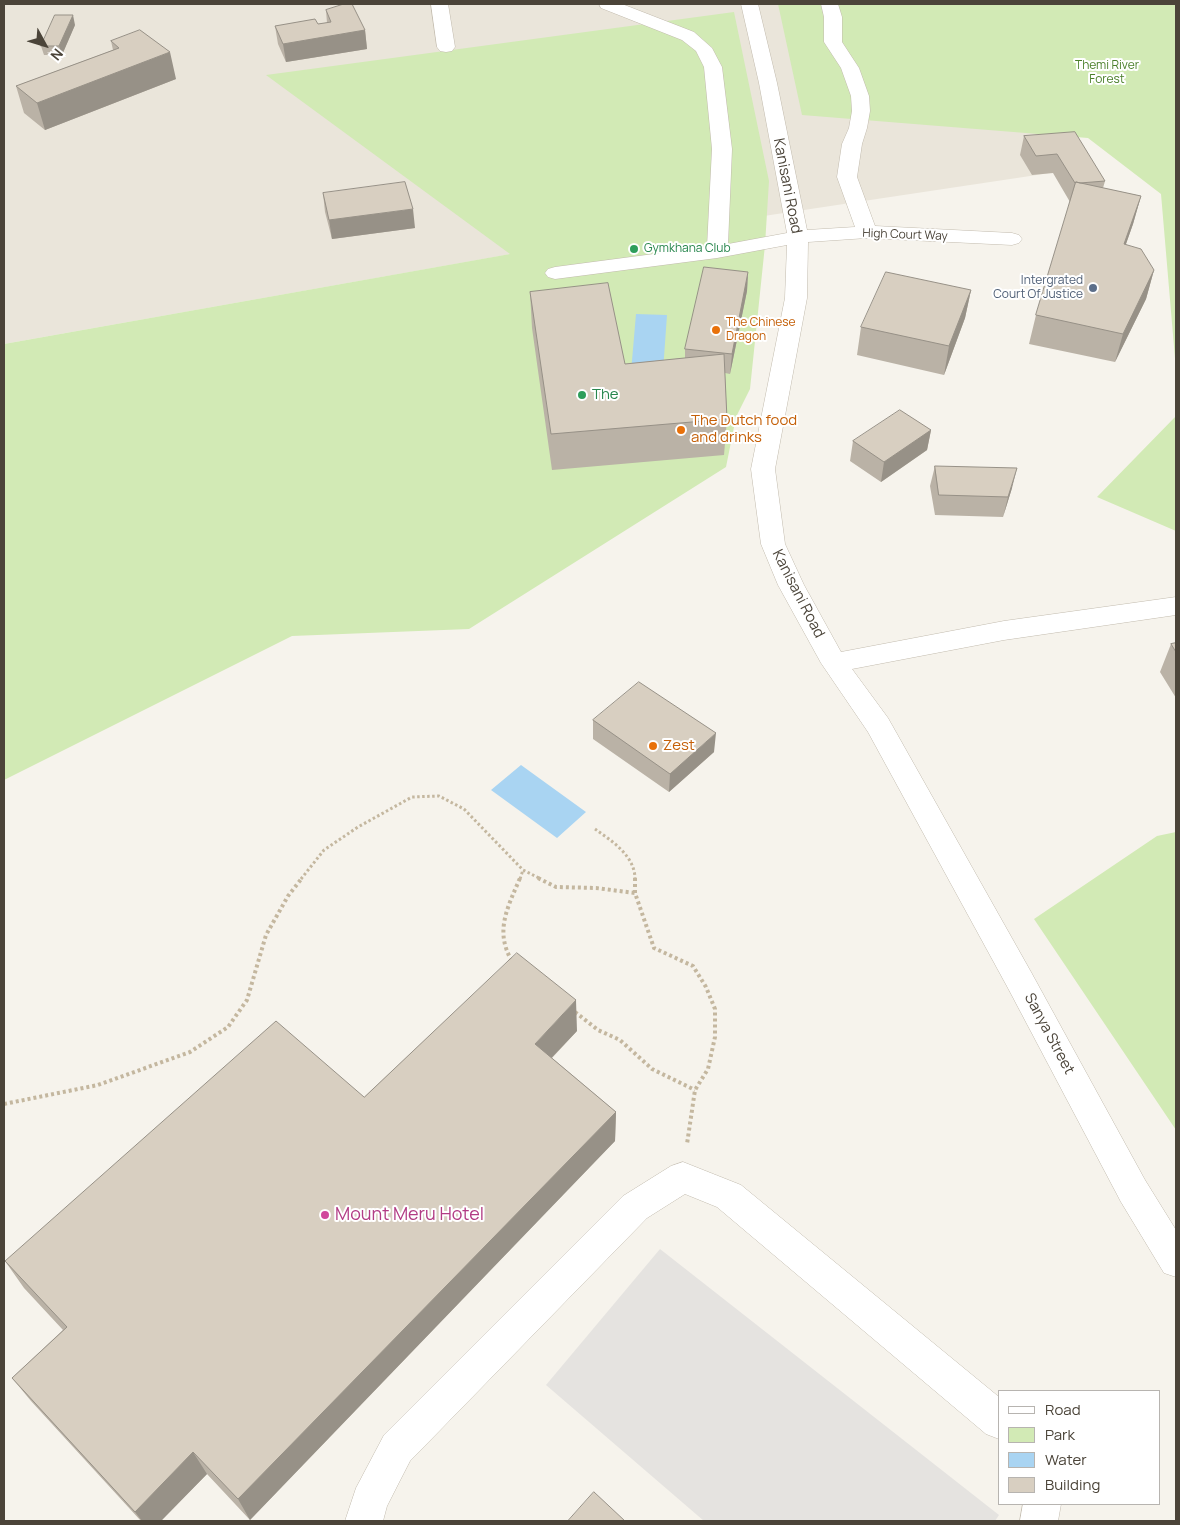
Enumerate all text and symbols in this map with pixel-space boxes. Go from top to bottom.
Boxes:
north arrow [20,20,70,70]
text: N [46,45,68,65]
park label: Themi River Forest [1075,59,1139,87]
street label: Kanisani Road [769,137,805,235]
street label: High Court Way [862,226,948,244]
place label: Gymkhana Club [644,242,731,256]
marker: Gymkhana Club [628,243,640,255]
place label: Intergrated Court Of Justice [993,274,1083,302]
marker: Intergrated Court Of Justice [1087,282,1099,294]
place label: The Chinese Dragon [726,316,796,344]
marker: The Chinese Dragon [710,324,722,336]
place label: The [592,386,619,404]
marker: The [576,389,588,401]
place label: The Dutch food and drinks [691,412,797,447]
marker: The Dutch food and drinks [675,424,687,436]
street label: Kanisani Road [768,547,828,641]
place label: Zest [663,737,695,755]
marker: Zest [647,740,659,752]
street label: Sanya Street [1020,990,1078,1078]
place label: Mount Meru Hotel [335,1204,484,1226]
marker: Mount Meru Hotel [319,1209,331,1221]
legend [998,1390,1160,1505]
text: Road [1045,1399,1081,1420]
text: Park [1045,1424,1075,1445]
text: Water [1045,1449,1087,1470]
text: Building [1045,1474,1100,1495]

